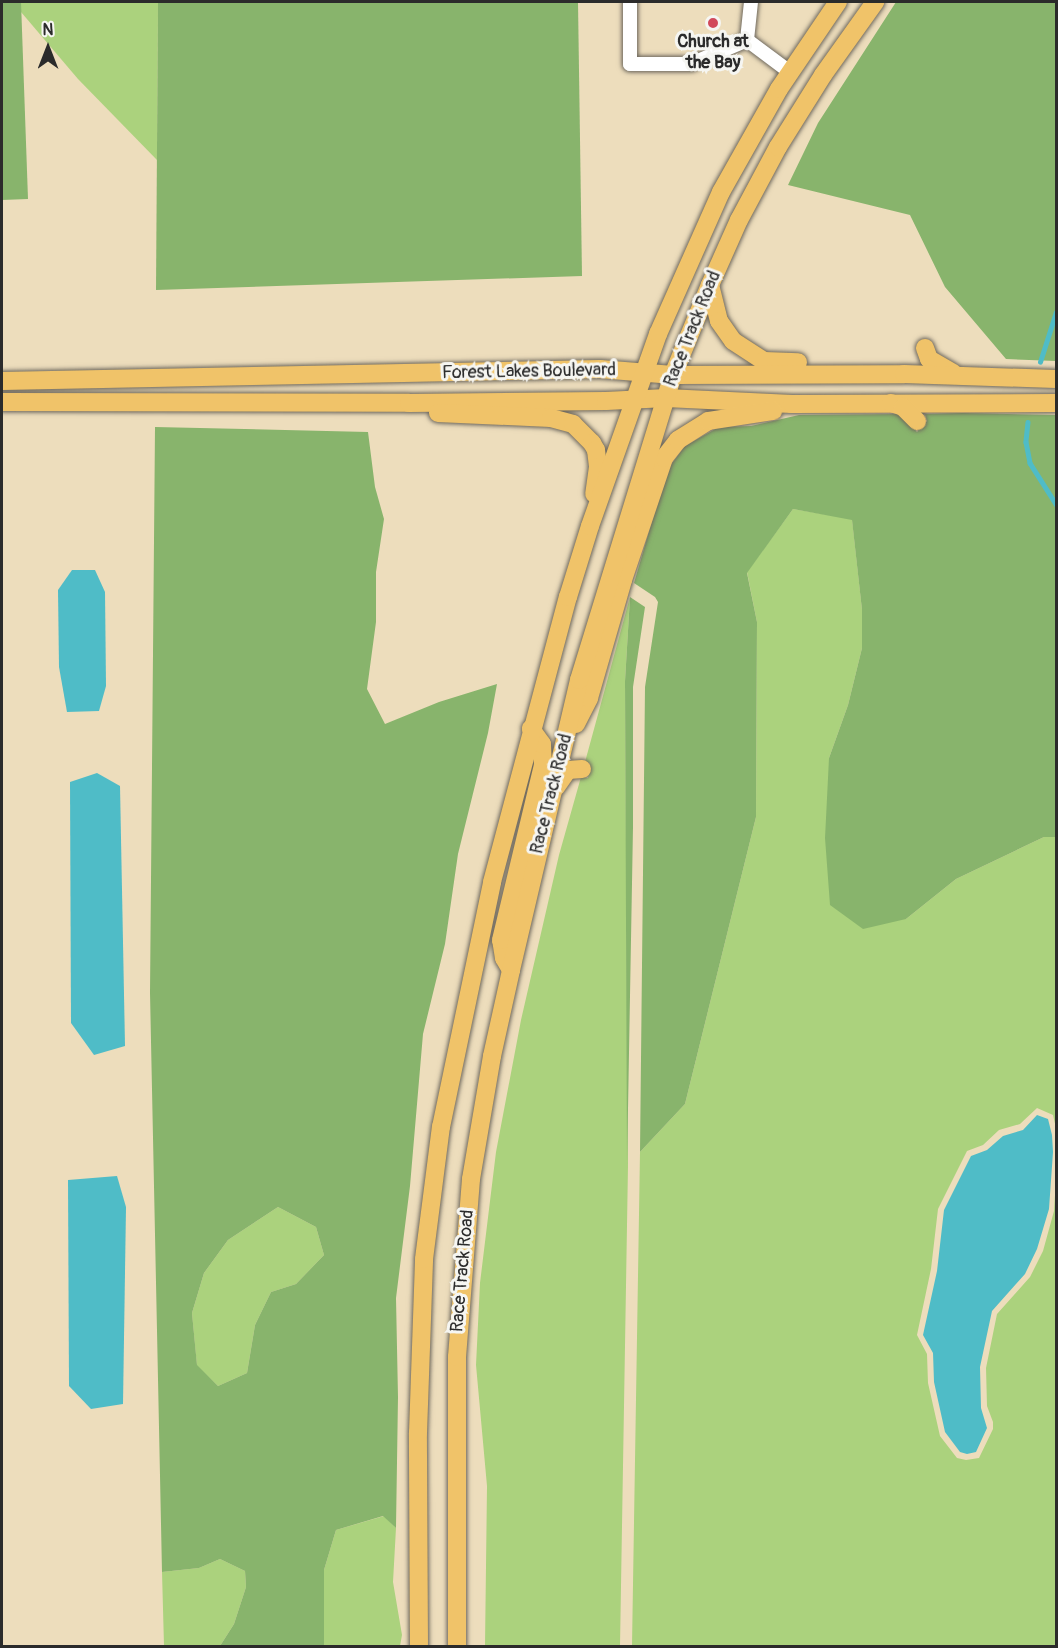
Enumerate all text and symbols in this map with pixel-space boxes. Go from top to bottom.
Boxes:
marker: Church at the Bay [706,16,720,30]
north arrow [18,18,78,78]
text: N [43,20,53,40]
place label: Church at the Bay [677,32,749,74]
street label: Race Track Road [660,268,726,390]
street label: Forest Lakes Boulevard [442,360,616,384]
street label: Race Track Road [527,732,577,856]
street label: Race Track Road [447,1209,479,1333]

